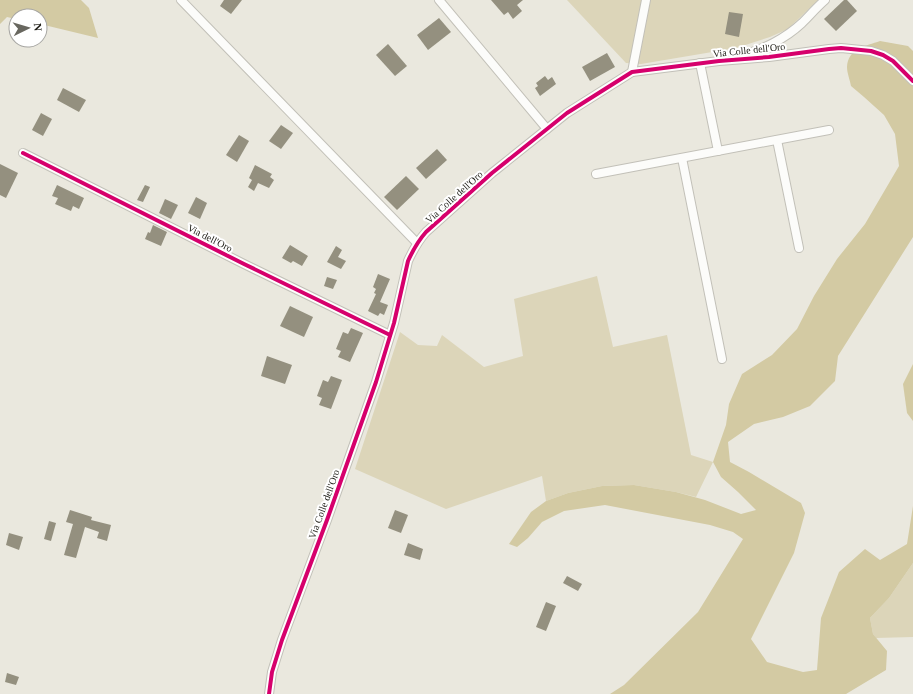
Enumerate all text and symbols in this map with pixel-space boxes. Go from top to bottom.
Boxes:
north arrow [8,8,48,48]
text: N [32,23,44,32]
street label: Via Colle dell'Oro [712,41,786,59]
street label: Via Colle dell'Oro [423,169,485,225]
street label: Via dell'Oro [186,222,234,254]
street label: Via Colle dell'Oro [306,468,342,540]

